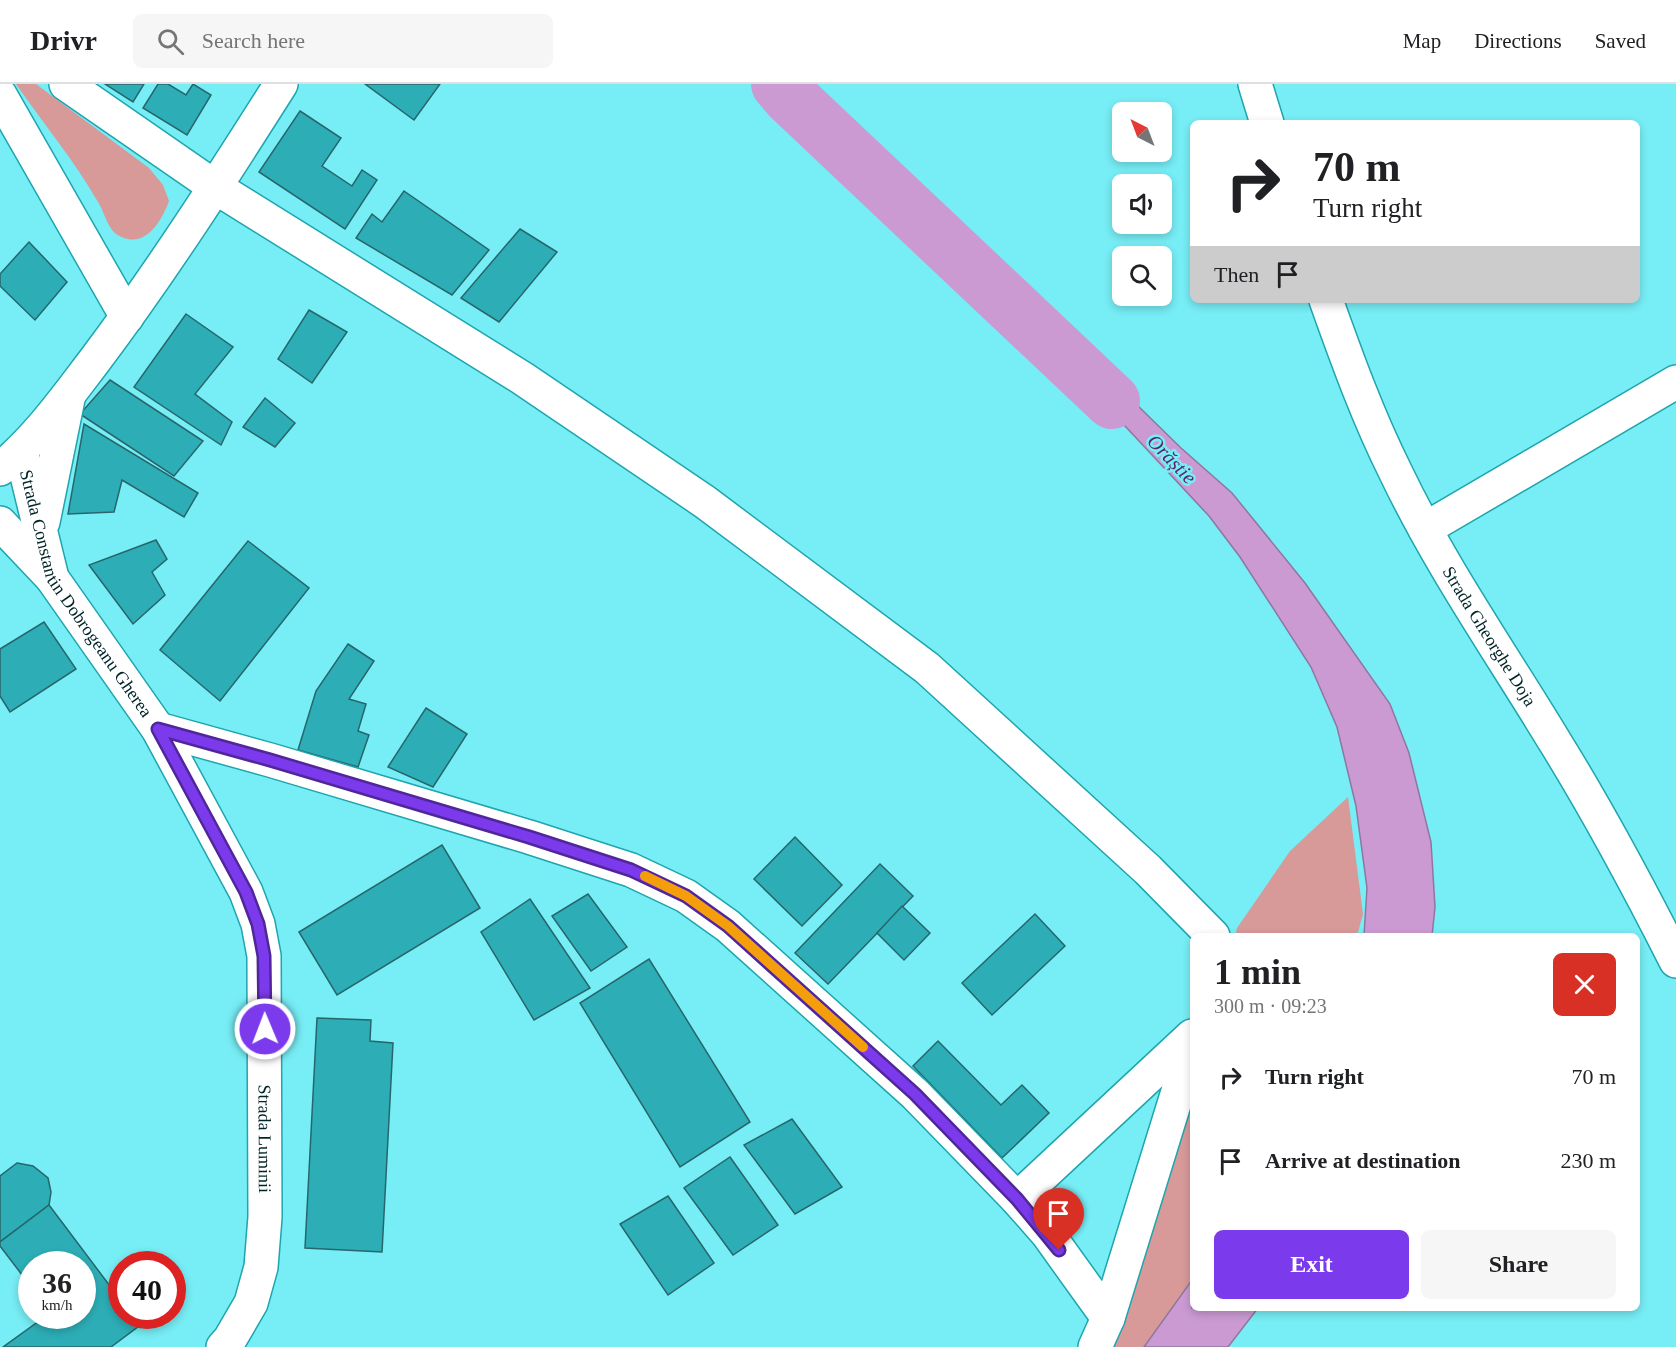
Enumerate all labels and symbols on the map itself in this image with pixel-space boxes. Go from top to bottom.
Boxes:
north arrow [1112,102,1172,162]
water label: Orăștie [1143,430,1201,489]
street label: Strada Constantin Dobrogeanu Gherea [16,468,156,721]
street label: Strada Gheorghe Doja [1439,563,1540,710]
position arrow [233,997,297,1061]
street label: Strada Luminii [254,1084,275,1193]
pin [1033,1188,1084,1250]
speed limit sign: 40 [108,1251,186,1329]

